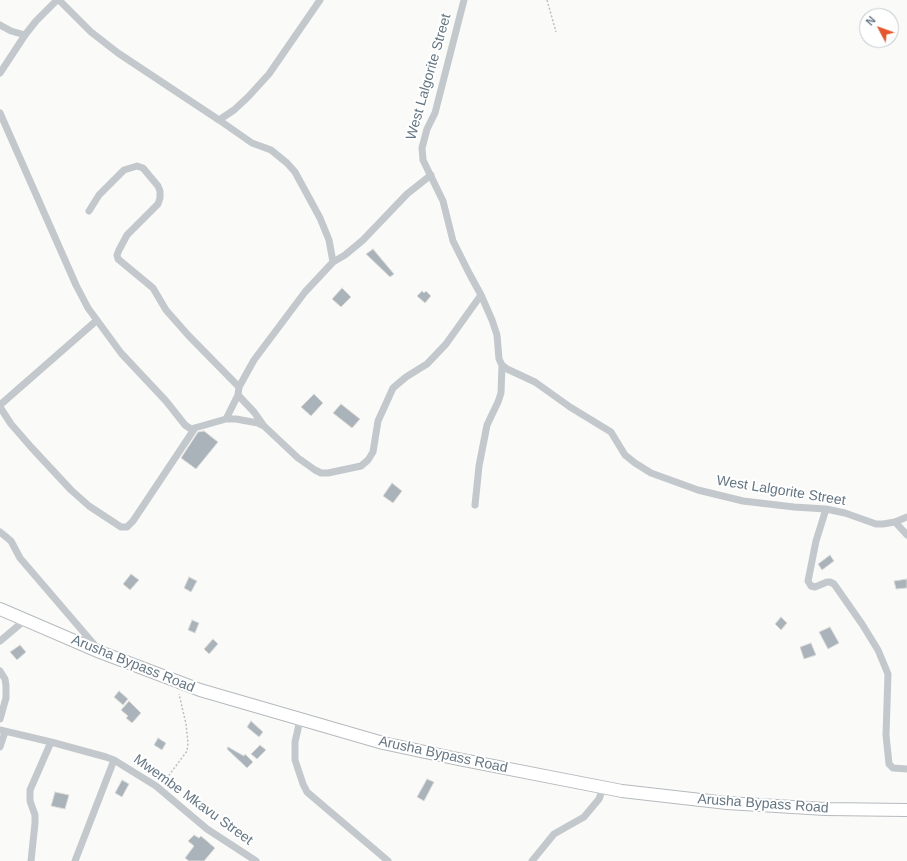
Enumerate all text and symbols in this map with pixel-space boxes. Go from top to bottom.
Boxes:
north arrow [859,8,899,48]
street label: West Lalgorite Street [403,12,455,142]
text: N [864,14,878,28]
street label: West Lalgorite Street [715,472,847,510]
street label: Arusha Bypass Road [69,632,197,696]
street label: Arusha Bypass Road [377,733,509,777]
street label: Mwembe Mkavu Street [130,751,256,849]
street label: Arusha Bypass Road [697,791,829,817]

